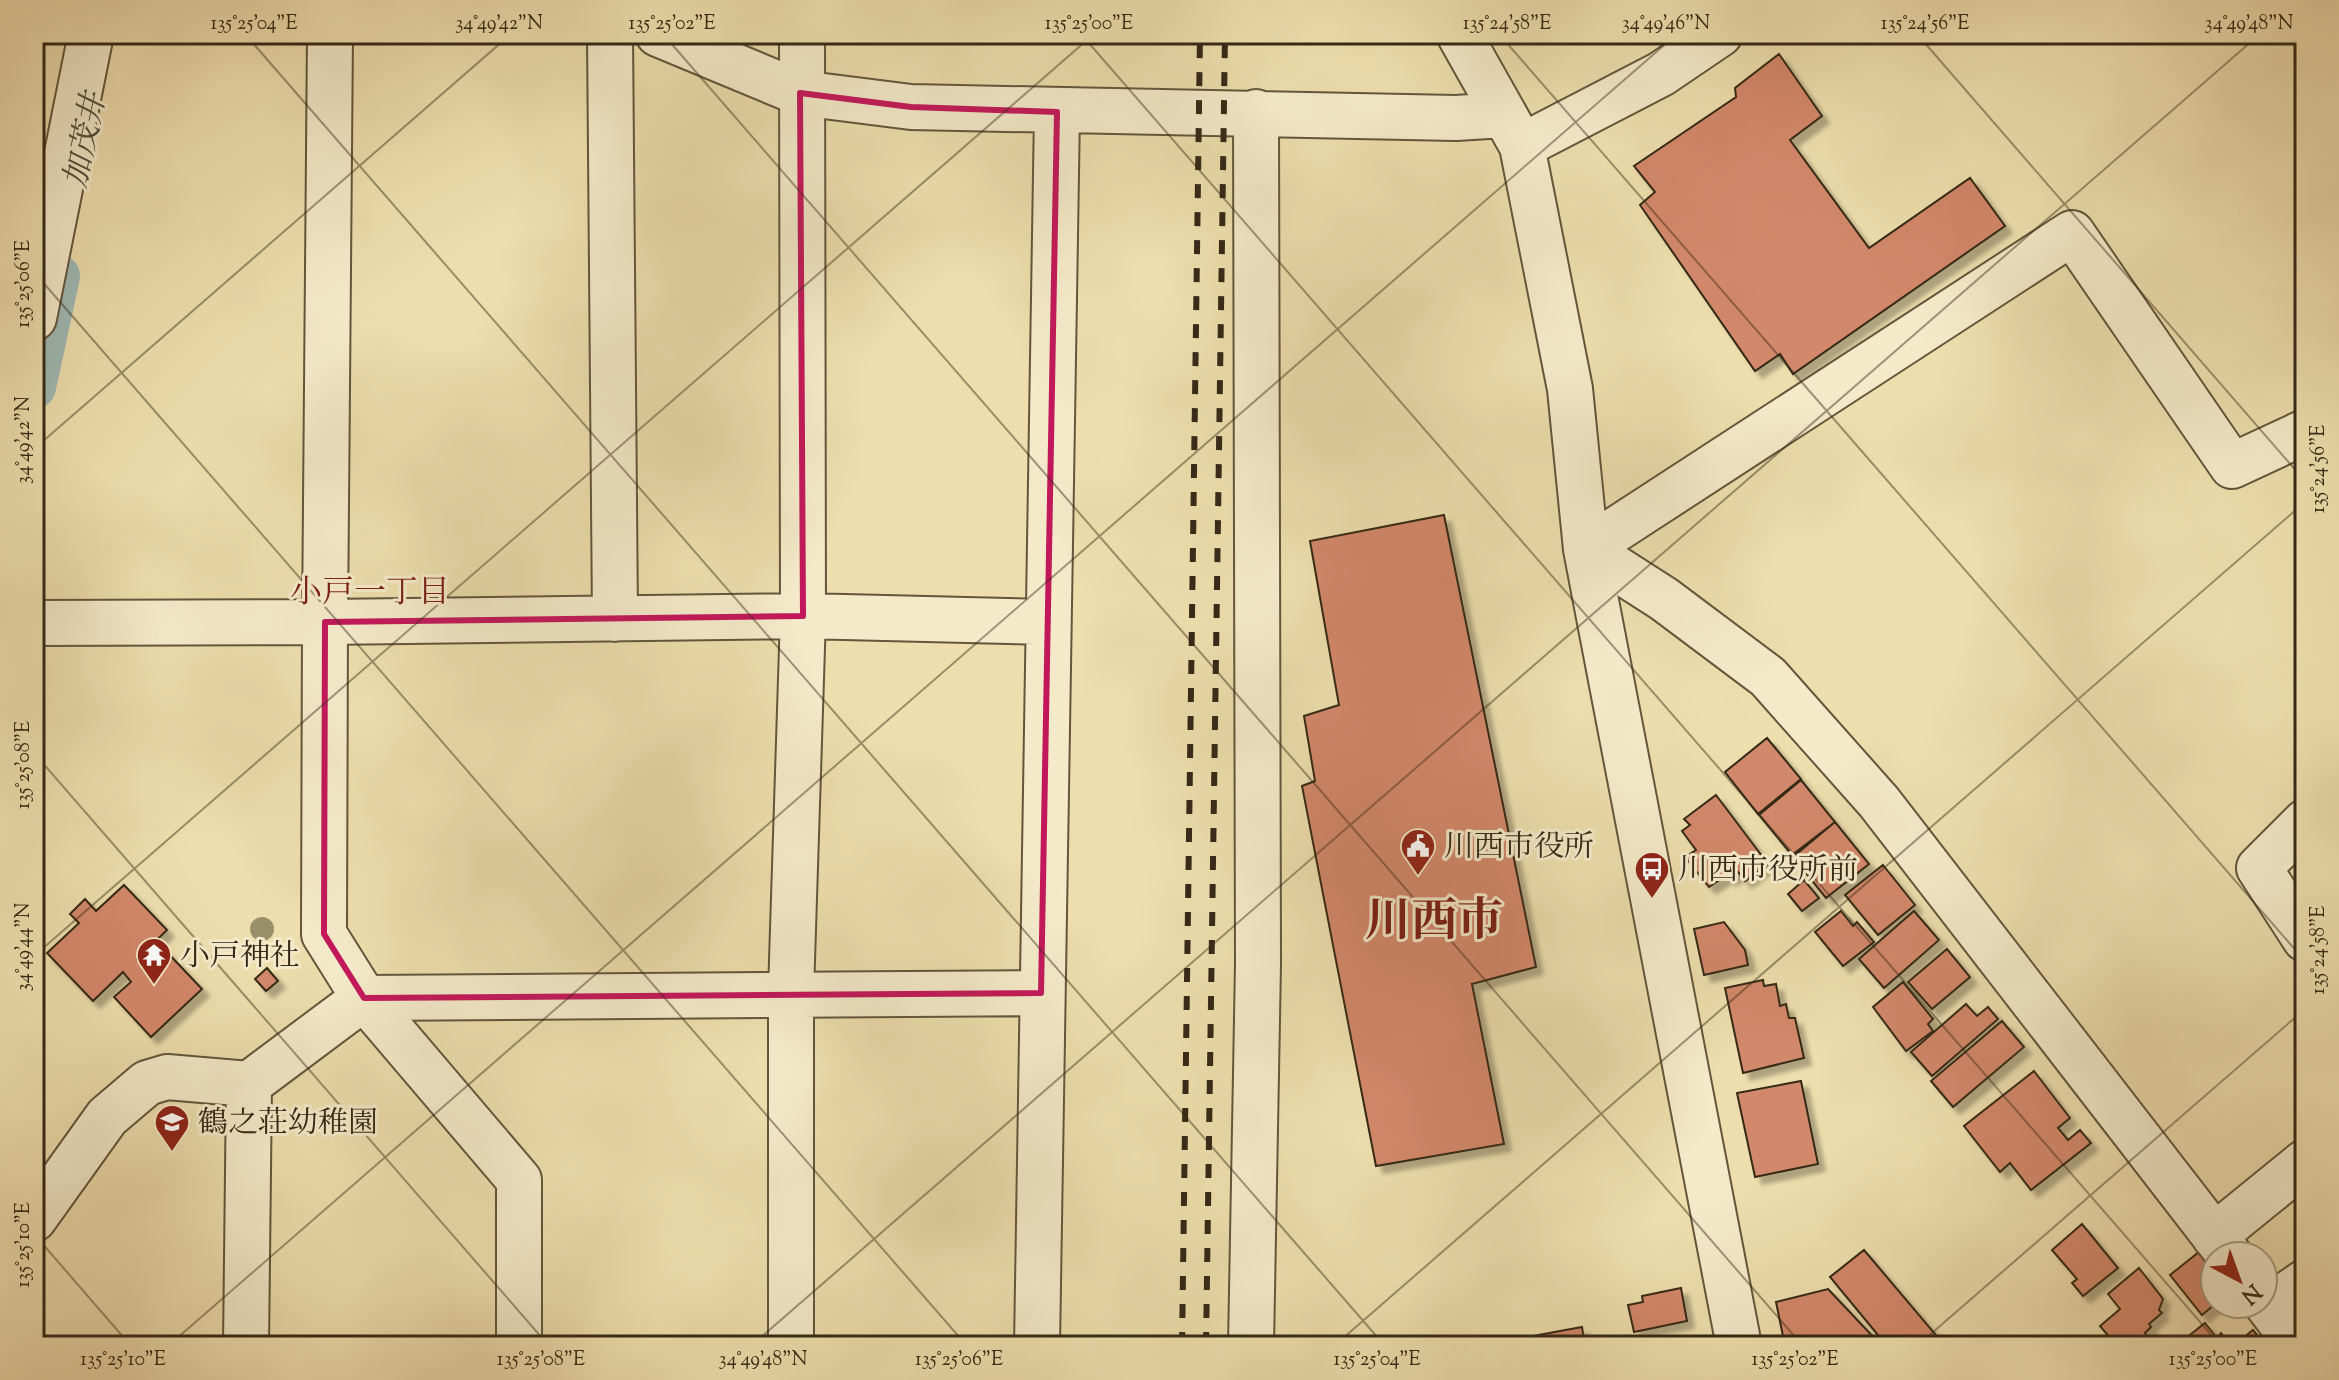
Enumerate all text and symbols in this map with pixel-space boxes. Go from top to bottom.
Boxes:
text: 135°25'04"E [210,10,298,39]
text: 34°49'42"N [455,10,543,39]
text: 135°25'02"E [628,10,716,39]
text: 135°25'00"E [1045,10,1133,39]
text: 135°24'58"E [1463,10,1551,39]
text: 34°49'46"N [1622,10,1710,39]
text: 135°24'56"E [1881,10,1969,39]
text: 34°49'48"N [2205,10,2293,39]
water label: 加茂井 [54,86,120,192]
text: 135°25'06"E [10,240,39,328]
text: 34°49'42"N [10,396,39,484]
text: 135°24'56"E [2305,425,2334,513]
district label: 小戸一丁目 [290,571,450,617]
text: 135°25'08"E [10,721,39,809]
public building icon: 川西市役所 [1399,827,1437,877]
place label: 川西市役所 [1444,827,1594,870]
bus stop icon: 川西市役所前 [1633,850,1671,900]
place label: 川西市役所前 [1678,850,1858,893]
district label: 川西市 [1365,891,1503,957]
text: 34°49'44"N [10,903,39,991]
text: 135°24'58"E [2305,906,2334,994]
temple icon: 小戸神社 [135,936,173,986]
place label: 小戸神社 [180,936,300,979]
school or university icon: 鶴之荘幼稚園 [153,1103,191,1153]
place label: 鶴之荘幼稚園 [198,1103,378,1146]
text: 135°25'10"E [10,1202,39,1288]
north arrow [2199,1240,2279,1320]
text: N [2233,1275,2267,1311]
text: 135°25'10"E [80,1346,166,1375]
text: 135°25'08"E [497,1346,585,1375]
text: 34°49'48"N [719,1346,807,1375]
text: 135°25'06"E [915,1346,1003,1375]
text: 135°25'04"E [1333,1346,1421,1375]
text: 135°25'02"E [1751,1346,1839,1375]
text: 135°25'00"E [2169,1346,2257,1375]

